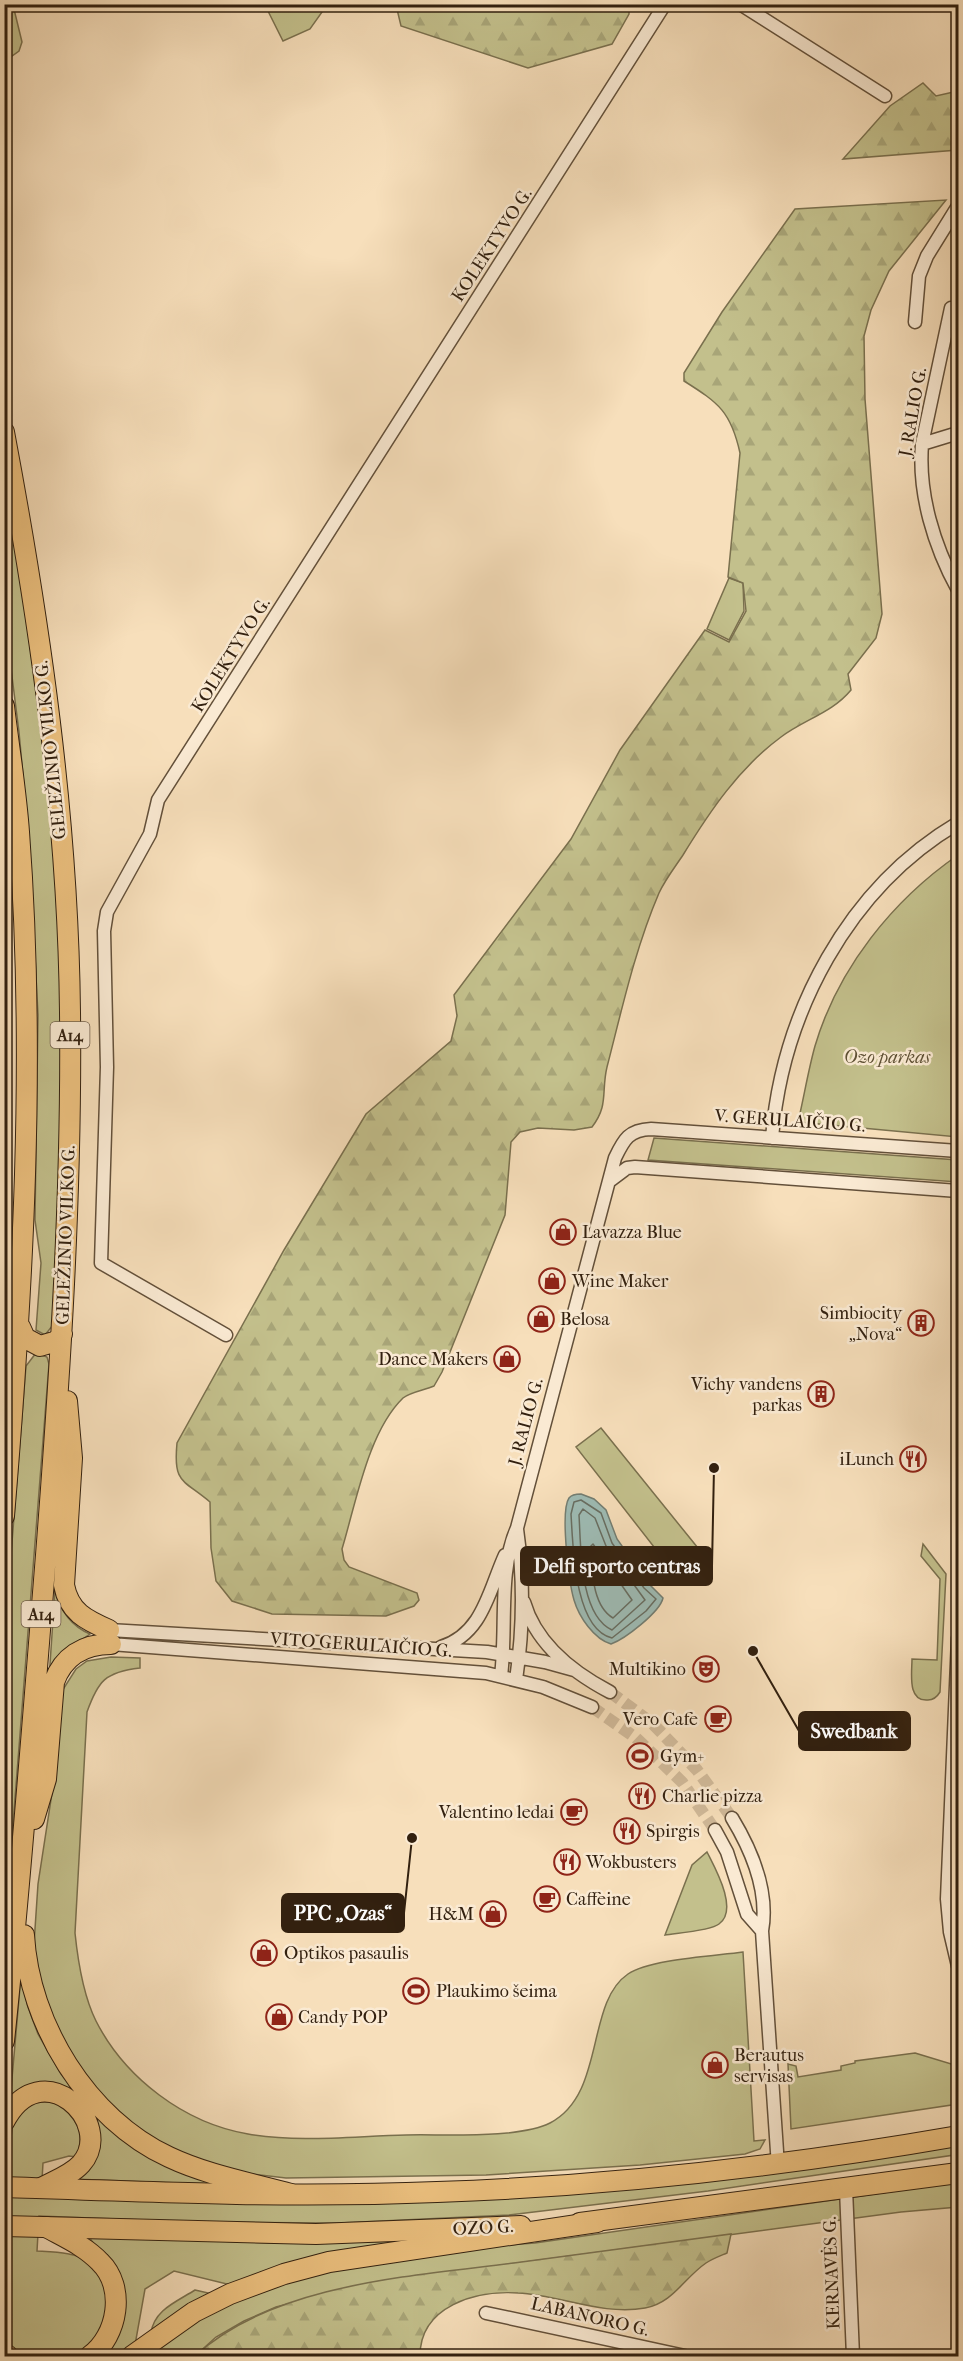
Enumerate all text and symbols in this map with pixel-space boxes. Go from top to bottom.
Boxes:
street label: KOLEKTYVO G. [447,184,537,306]
street label: J. RALIO G. [894,366,931,460]
street label: KOLEKTYVO G. [187,594,275,716]
street label: GELEŽINIO VILKO G. [29,660,71,841]
road number: A14 [50,1022,90,1048]
park label: Ozo parkas [844,1047,931,1068]
street label: V. GERULAIČIO G. [713,1103,866,1137]
street label: GELEŽINIO VILKO G. [50,1145,80,1325]
shop icon: Lavazza Blue [548,1217,578,1247]
place label: Lavazza Blue [582,1222,682,1243]
shop icon: Wine Maker [537,1266,567,1296]
place label: Wine Maker [571,1271,669,1292]
place label: Simbiocity „Nova“ [820,1303,903,1345]
shop icon: Belosa [526,1304,556,1334]
building icon: Simbiocity „Nova“ [906,1308,936,1338]
place label: Belosa [560,1309,610,1330]
shop icon: Dance Makers [492,1344,522,1374]
place label: Dance Makers [378,1349,488,1370]
place label: Vichy vandens parkas [690,1374,802,1416]
street label: J. RALIO G. [504,1376,548,1470]
building icon: Vichy vandens parkas [806,1379,836,1409]
restaurant icon: iLunch [898,1444,928,1474]
place label: iLunch [839,1449,894,1470]
callout: Delfi sporto centras [521,1547,712,1585]
text: Delfi sporto centras [534,1555,701,1578]
road number: A14 [22,1601,60,1627]
street label: VITO GERULAIČIO G. [268,1626,453,1662]
theatre icon: Multikino [691,1654,721,1684]
place label: Multikino [609,1659,686,1680]
cafe icon: Vero Cafe [703,1704,733,1734]
place label: Vero Cafe [622,1709,698,1730]
callout: Swedbank [799,1712,910,1750]
text: Swedbank [811,1720,898,1743]
sports icon: Gym+ [625,1741,655,1771]
place label: Gym+ [660,1746,704,1767]
restaurant icon: Charlie pizza [627,1781,657,1811]
place label: Charlie pizza [662,1786,763,1807]
cafe icon: Valentino ledai [559,1797,589,1827]
place label: Valentino ledai [438,1802,555,1823]
restaurant icon: Spirgis [612,1816,642,1846]
place label: Spirgis [646,1821,700,1842]
restaurant icon: Wokbusters [552,1847,582,1877]
place label: Wokbusters [585,1852,677,1873]
cafe icon: Caffeine [532,1884,562,1914]
place label: Caffeine [566,1889,631,1910]
callout: PPC „Ozas“ [282,1894,404,1932]
shop icon: H&M [478,1899,508,1929]
text: PPC „Ozas“ [294,1902,393,1925]
place label: H&M [429,1904,474,1925]
shop icon: Optikos pasaulis [249,1938,279,1968]
place label: Optikos pasaulis [284,1943,409,1964]
sports icon: Plaukimo šeima [401,1976,431,2006]
place label: Plaukimo šeima [436,1981,558,2002]
shop icon: Candy POP [264,2002,294,2032]
place label: Candy POP [298,2007,388,2028]
place label: Berautus servisas [734,2045,804,2087]
shop icon: Berautus servisas [700,2050,730,2080]
street label: OZO G. [452,2216,514,2240]
street label: KERNAVĖS G. [819,2216,844,2330]
street label: LABANORO G. [529,2293,651,2341]

